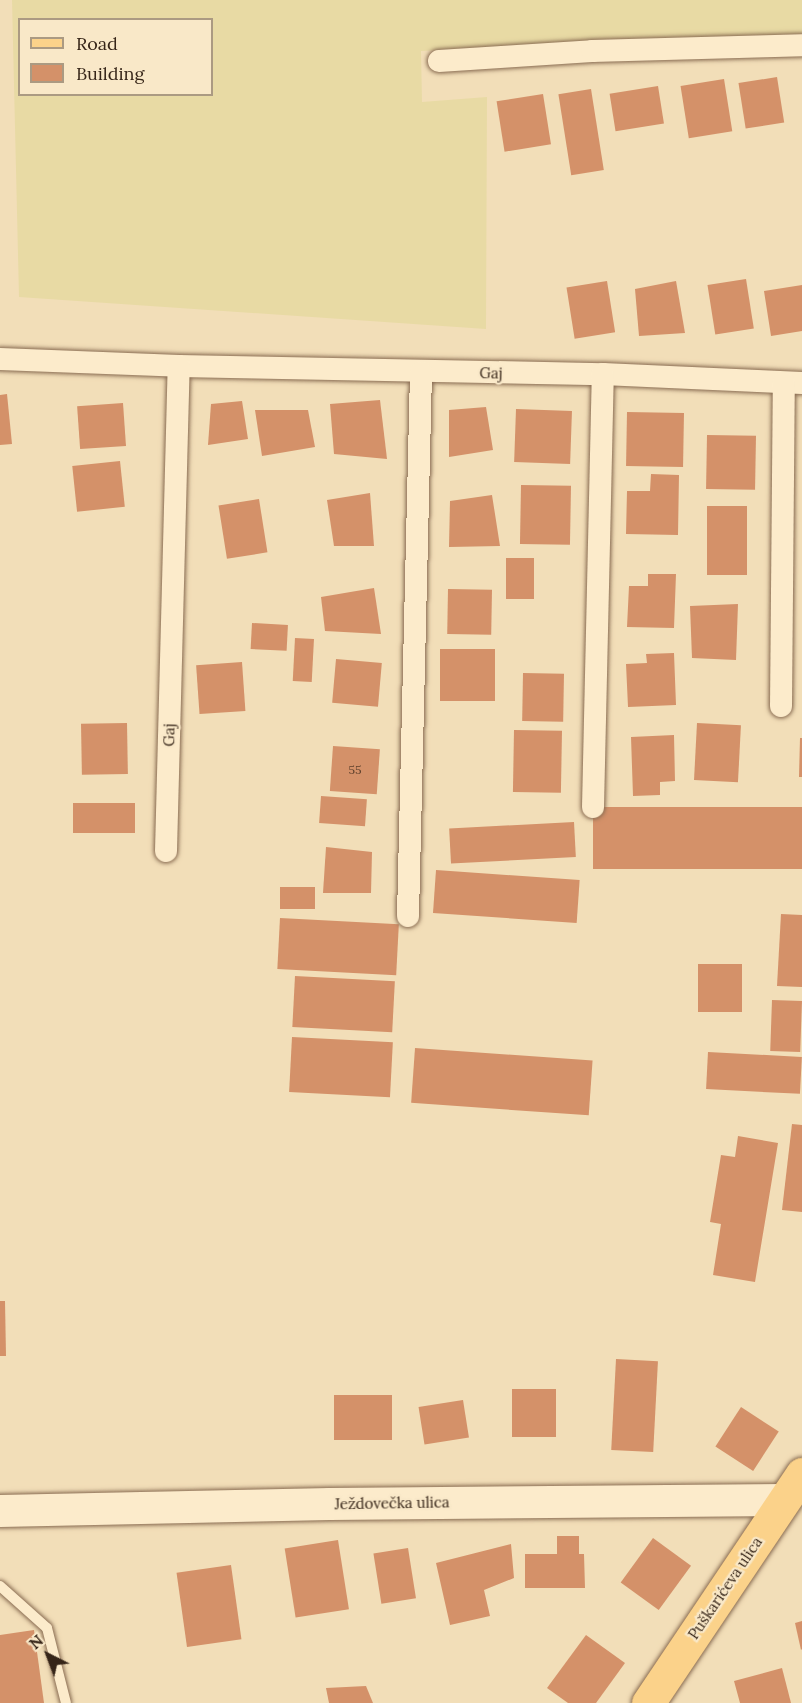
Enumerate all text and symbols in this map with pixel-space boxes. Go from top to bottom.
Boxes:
legend [18,18,213,96]
text: Road [76,32,118,55]
text: Building [76,62,144,85]
street label: Gaj [479,364,503,382]
street label: Gaj [160,723,178,747]
house number: 55 [348,763,362,777]
street label: Ježdovečka ulica [334,1493,450,1513]
street label: Puškarićeva ulica [684,1533,766,1643]
north arrow [18,1625,78,1685]
text: N [25,1630,47,1653]

